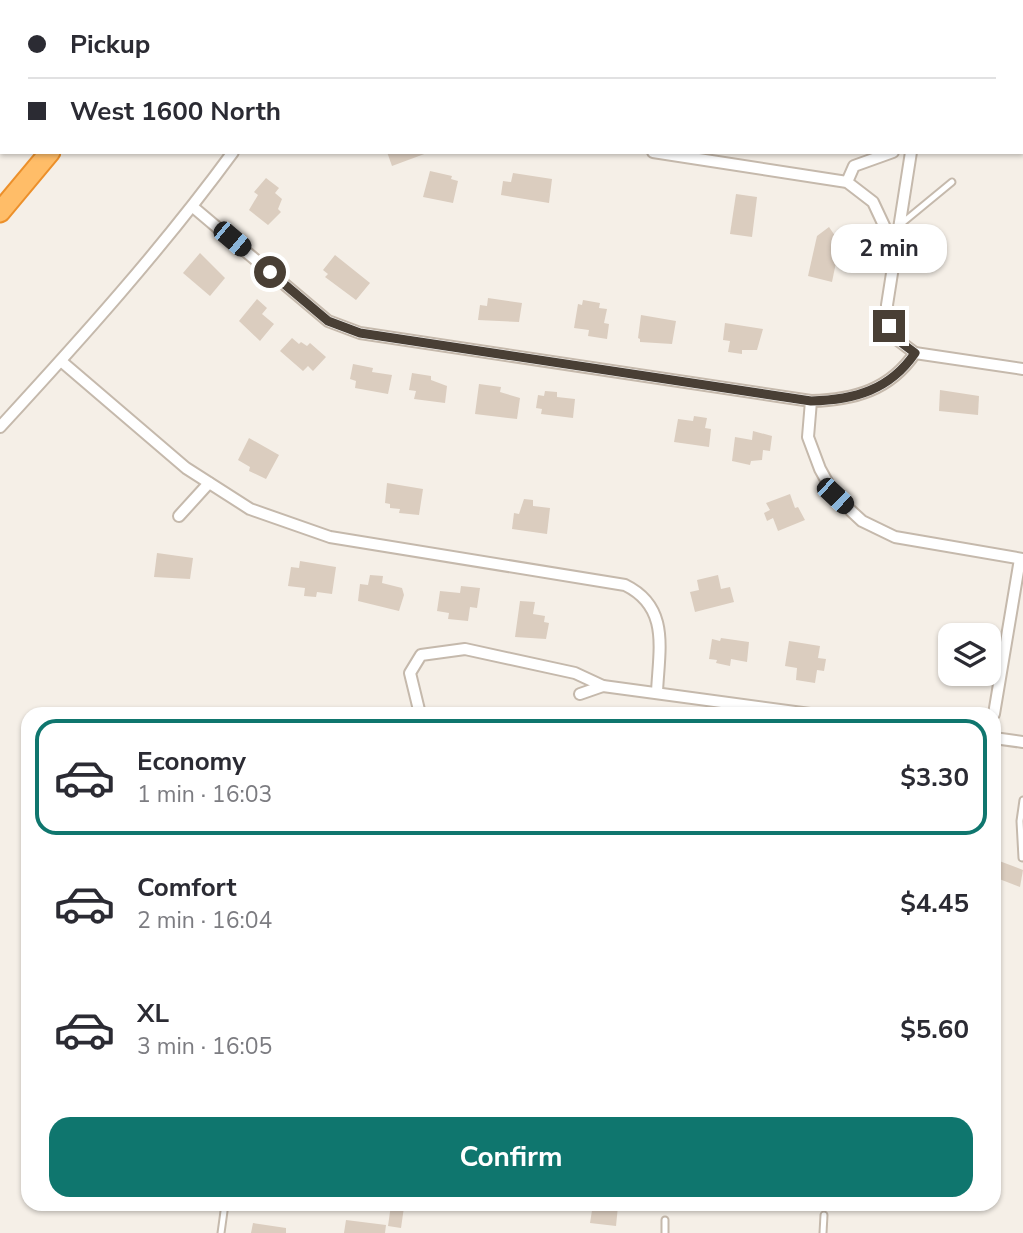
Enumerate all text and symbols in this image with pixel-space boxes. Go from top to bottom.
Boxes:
text: Pickup [70,27,150,62]
text: West 1600 North [70,94,281,129]
car [210,217,255,261]
callout: 2 min [831,224,947,274]
text: 2 min [859,233,919,264]
route start [254,256,286,288]
route end [873,310,905,342]
car [813,474,858,518]
map controls [938,623,1001,686]
button: layers [938,623,1001,686]
text: Economy [137,744,246,779]
icon: car [53,746,116,809]
text: $3.30 [900,760,969,795]
text: 1 min · 16:03 [137,779,272,810]
text: Comfort [137,870,237,905]
icon: car [53,872,116,935]
text: $4.45 [900,886,969,921]
text: 2 min · 16:04 [137,905,272,936]
text: XL [137,996,169,1031]
icon: car [53,998,116,1061]
text: $5.60 [900,1012,969,1047]
text: 3 min · 16:05 [137,1031,272,1062]
button: Confirm [49,1117,973,1197]

